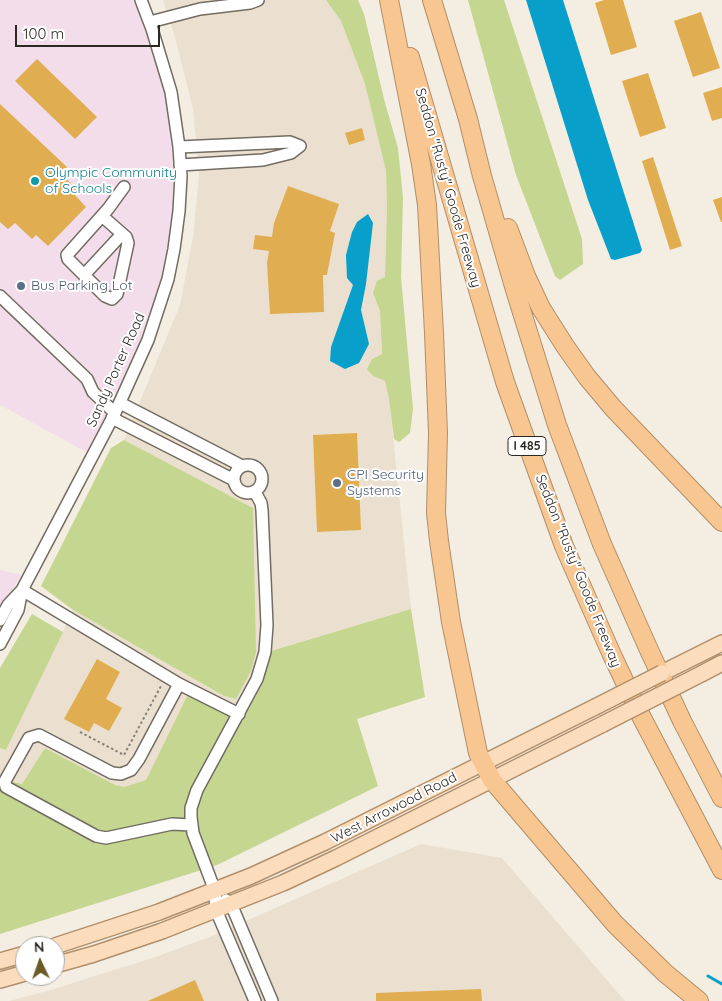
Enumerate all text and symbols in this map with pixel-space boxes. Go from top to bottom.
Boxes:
scale bar [18,15,162,47]
text: 100 m [23,24,64,43]
street label: Seddon "Rusty" Goode Freeway [411,86,485,290]
place label: Olympic Community of Schools [45,165,177,198]
marker: Olympic Community of Schools [29,175,41,187]
place label: Bus Parking Lot [31,278,132,294]
marker: Bus Parking Lot [15,280,27,292]
street label: Sandy Porter Road [83,310,149,430]
road number: I 485 [508,436,546,456]
place label: CPI Security Systems [347,467,424,500]
street label: Seddon "Rusty" Goode Freeway [531,472,625,670]
marker: CPI Security Systems [331,477,343,489]
street label: West Arrowood Road [328,769,460,847]
north arrow [15,936,65,986]
text: N [34,938,45,956]

